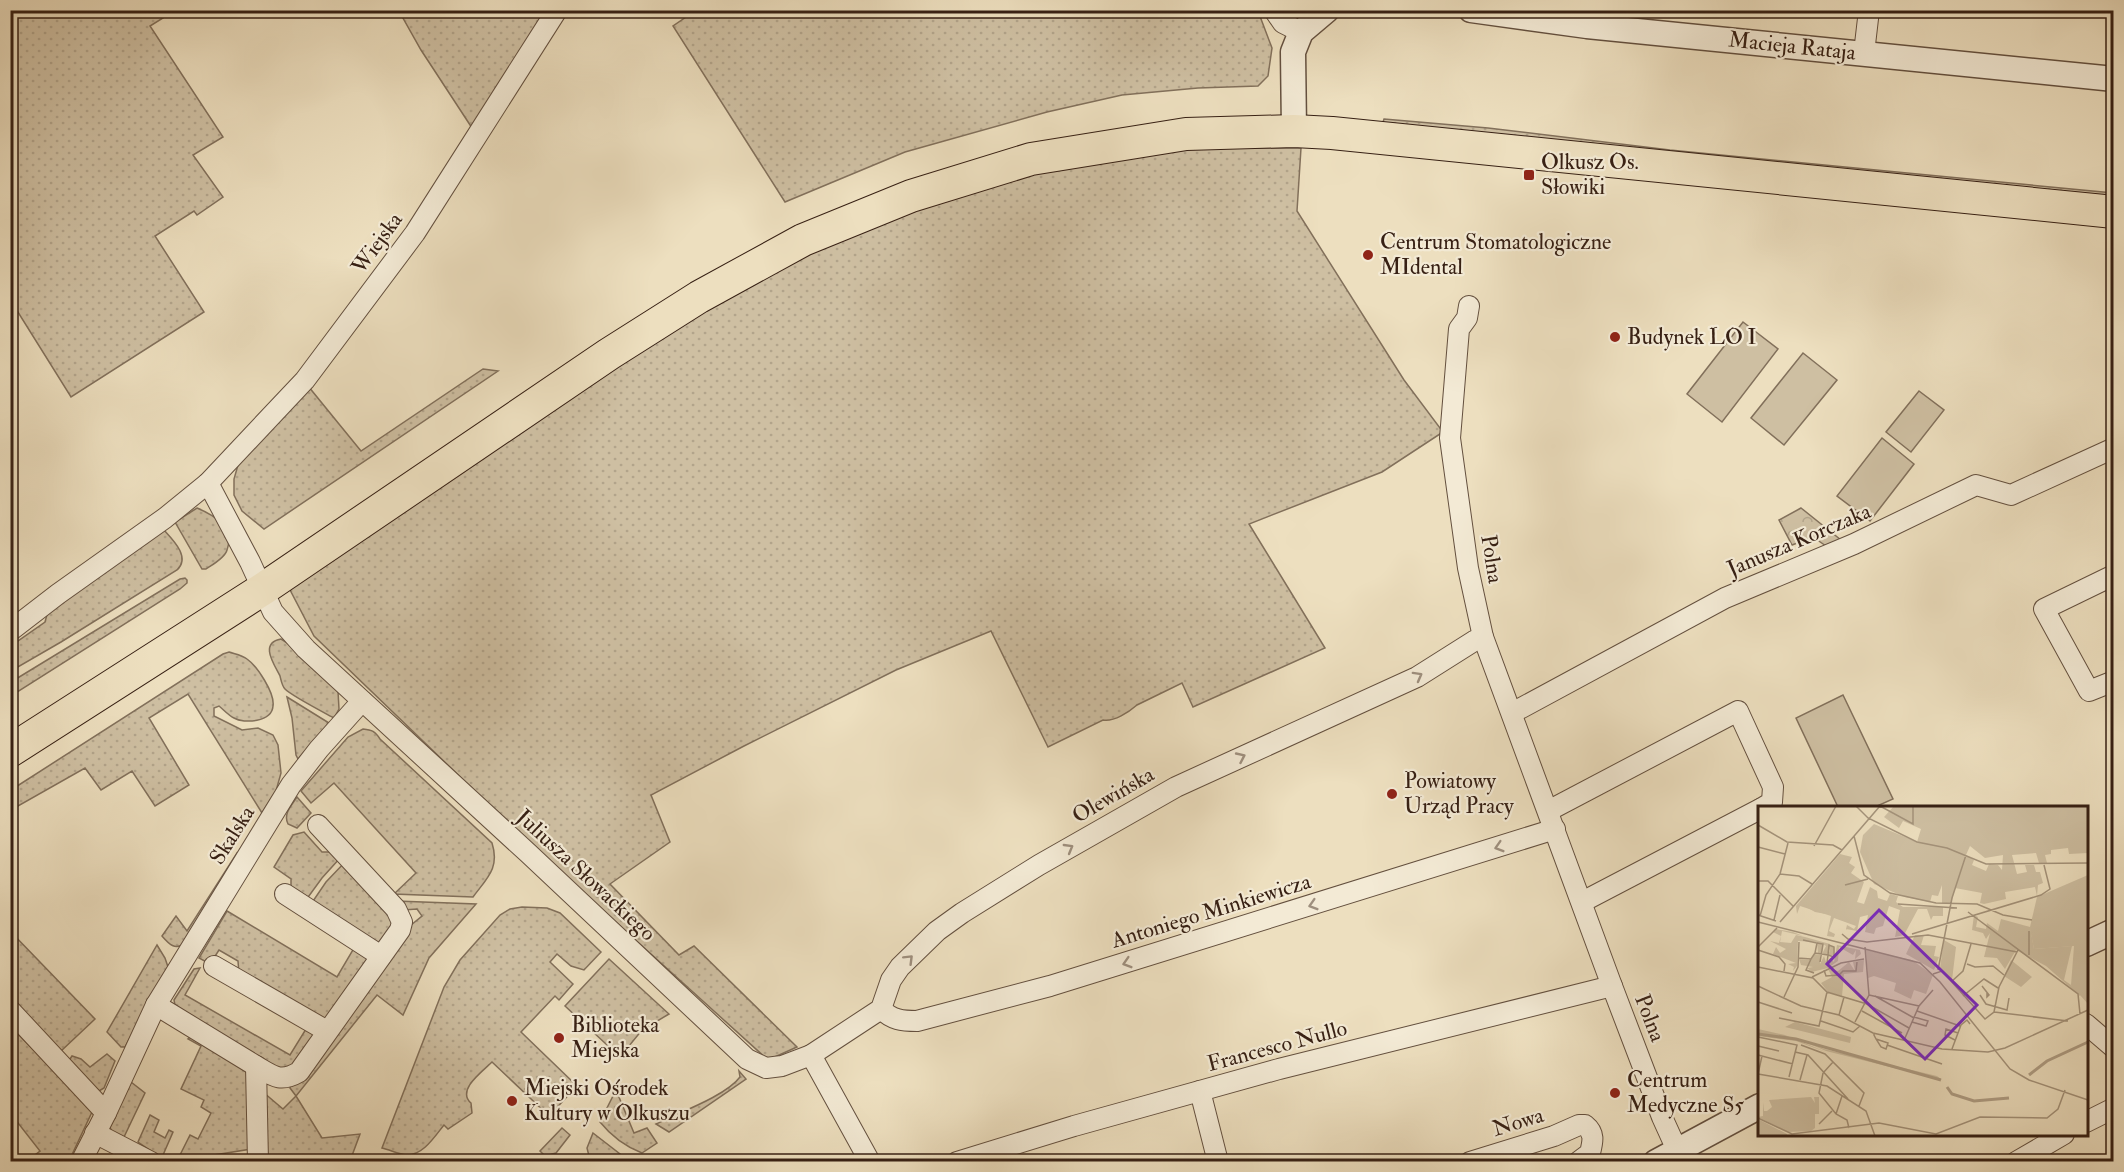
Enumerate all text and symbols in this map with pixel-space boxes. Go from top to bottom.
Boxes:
street label: Macieja Rataja [1727,25,1858,67]
place label: Olkusz Os. Słowiki [1541,148,1639,201]
marker: Olkusz Os. Słowiki [1522,168,1536,182]
street label: Wiejska [345,206,409,280]
place label: Centrum Stomatologiczne MIdental [1380,228,1611,281]
marker: Centrum Stomatologiczne MIdental [1361,248,1375,262]
place label: Budynek LO I [1627,323,1756,351]
marker: Budynek LO I [1608,330,1622,344]
street label: Janusza Korczaka [1722,497,1876,583]
street label: Polna [1474,533,1510,586]
one-way arrow [1412,672,1422,683]
one-way arrow [1234,752,1245,764]
street label: Olewińska [1067,760,1160,830]
place label: Powiatowy Urząd Pracy [1404,767,1514,820]
marker: Powiatowy Urząd Pracy [1385,787,1399,801]
street label: Skalska [203,800,261,870]
street label: Juliusza Słowackiego [510,802,662,947]
inset map [1758,806,2088,1136]
one-way arrow [1494,840,1505,852]
one-way arrow [1062,844,1073,855]
street label: Antoniego Minkiewicza [1107,867,1315,955]
one-way arrow [1308,898,1319,910]
one-way arrow [902,955,913,966]
one-way arrow [1122,956,1133,968]
street label: Polna [1628,990,1672,1047]
place label: Biblioteka Miejska [571,1011,660,1064]
street label: Francesco Nullo [1204,1014,1350,1078]
marker: Biblioteka Miejska [552,1031,566,1045]
place label: Centrum Medyczne S5 [1627,1066,1744,1119]
place label: Miejski Ośrodek Kultury w Olkuszu [524,1074,690,1127]
marker: Centrum Medyczne S5 [1608,1086,1622,1100]
marker: Miejski Ośrodek Kultury w Olkuszu [505,1094,519,1108]
street label: Nowa [1489,1101,1548,1143]

